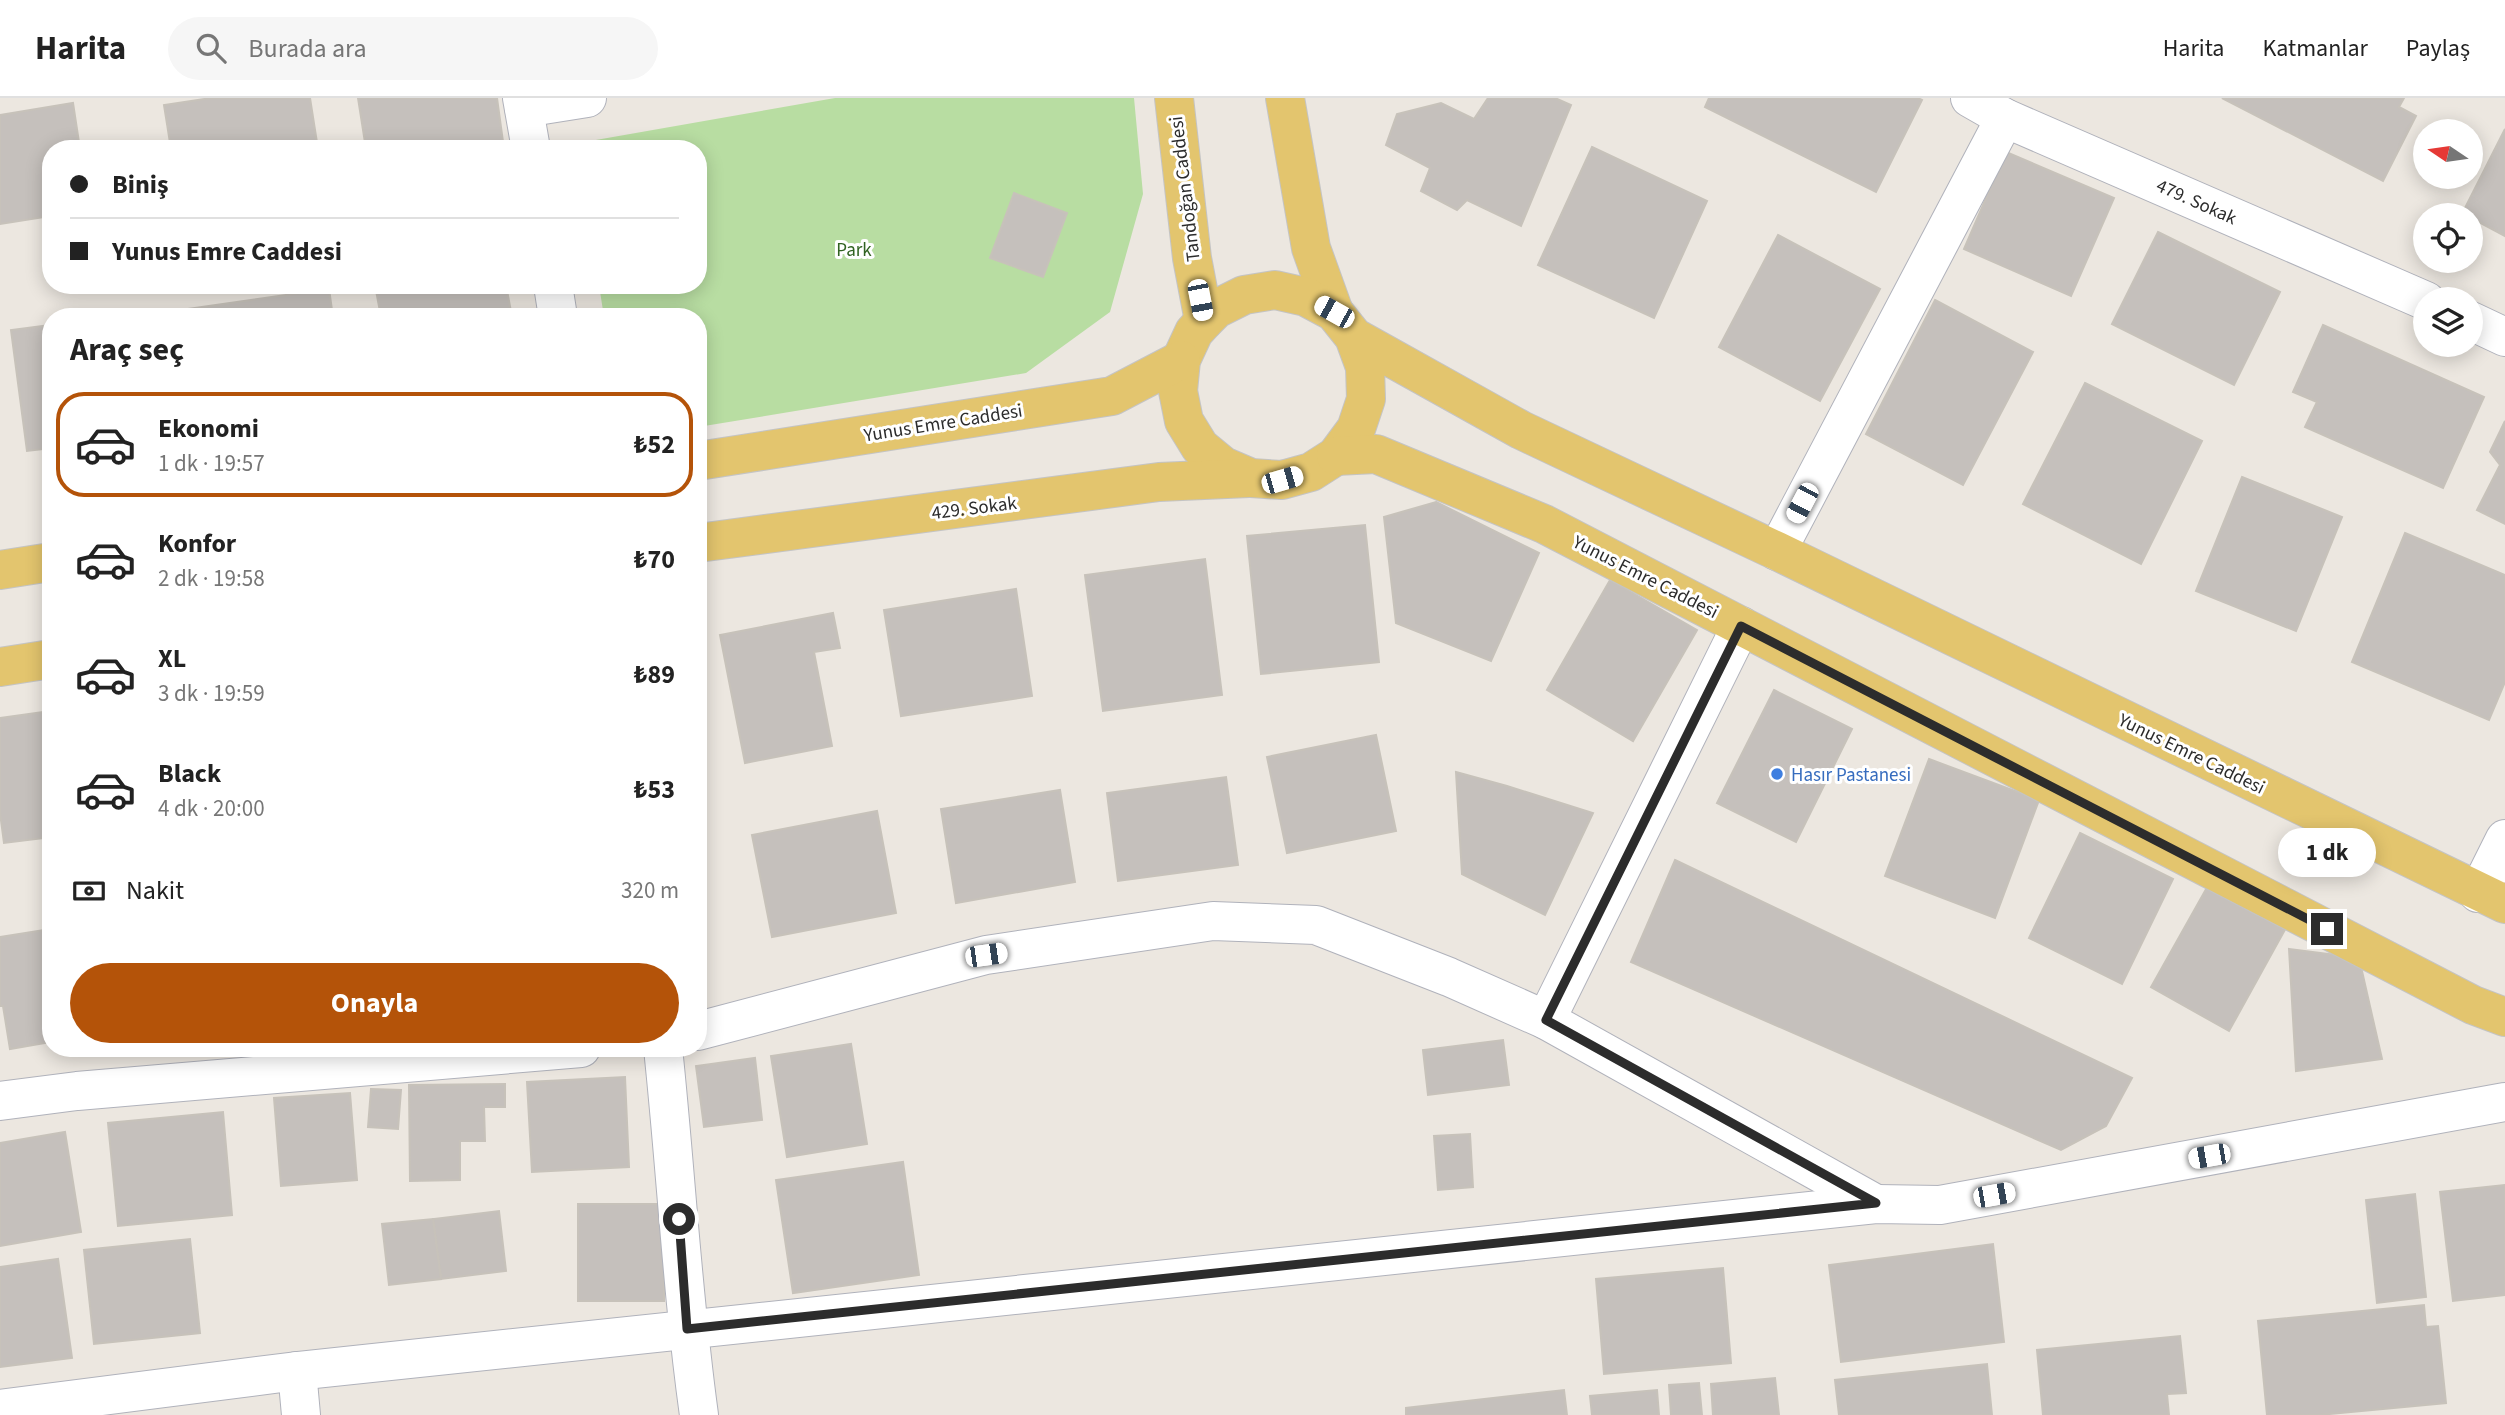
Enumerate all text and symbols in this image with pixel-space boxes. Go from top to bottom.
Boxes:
search box [168,17,658,80]
text: Harita [35,25,126,72]
icon: search [192,29,230,67]
text: Burada ara [248,30,367,67]
text: Harita [2163,31,2224,66]
text: Katmanlar [2262,31,2368,66]
text: Paylaş [2406,31,2470,66]
street label: Tandoğan Caddesi [1163,115,1208,263]
north arrow [2413,119,2483,189]
map controls [2413,119,2483,357]
text: Biniş [112,166,168,203]
street label: 479. Sokak [2152,173,2241,232]
button: locate [2413,203,2483,273]
text: Yunus Emre Caddesi [112,233,342,270]
park label: Park [836,237,872,264]
car [1186,277,1215,323]
button: layers [2413,287,2483,357]
car [1311,293,1358,331]
text: Araç seç [70,327,184,373]
street label: Yunus Emre Caddesi [861,398,1024,450]
text: Ekonomi [158,410,259,447]
icon: car [74,413,137,476]
text: ₺52 [634,426,675,463]
text: 1 dk · 19:57 [158,447,265,480]
car [1259,464,1306,496]
car [1783,480,1822,526]
street label: 429. Sokak [930,490,1019,527]
text: Konfor [158,525,236,562]
icon: car [74,528,137,591]
street label: Yunus Emre Caddesi [1567,528,1723,626]
text: ₺70 [634,541,675,578]
text: 2 dk · 19:58 [158,562,265,595]
text: XL [158,640,186,677]
icon: car [74,643,137,706]
text: ₺89 [634,656,675,693]
text: 3 dk · 19:59 [158,677,265,710]
street label: Yunus Emre Caddesi [2113,707,2269,802]
text: Black [158,755,221,792]
icon: car [74,758,137,821]
place label: Hasır Pastanesi [1791,762,1911,789]
marker: Hasır Pastanesi [1769,766,1785,782]
text: ₺53 [634,771,675,808]
text: 4 dk · 20:00 [158,792,265,825]
callout: 1 dk [2278,828,2376,876]
text: 1 dk [2306,836,2348,869]
icon: cash [70,872,108,910]
text: Nakit [126,872,184,909]
text: 320 m [621,874,679,907]
route end [2311,913,2343,945]
car [964,942,1009,968]
button: Onayla [70,963,679,1043]
car [2187,1142,2232,1170]
car [1972,1181,2017,1209]
route start [663,1203,695,1235]

